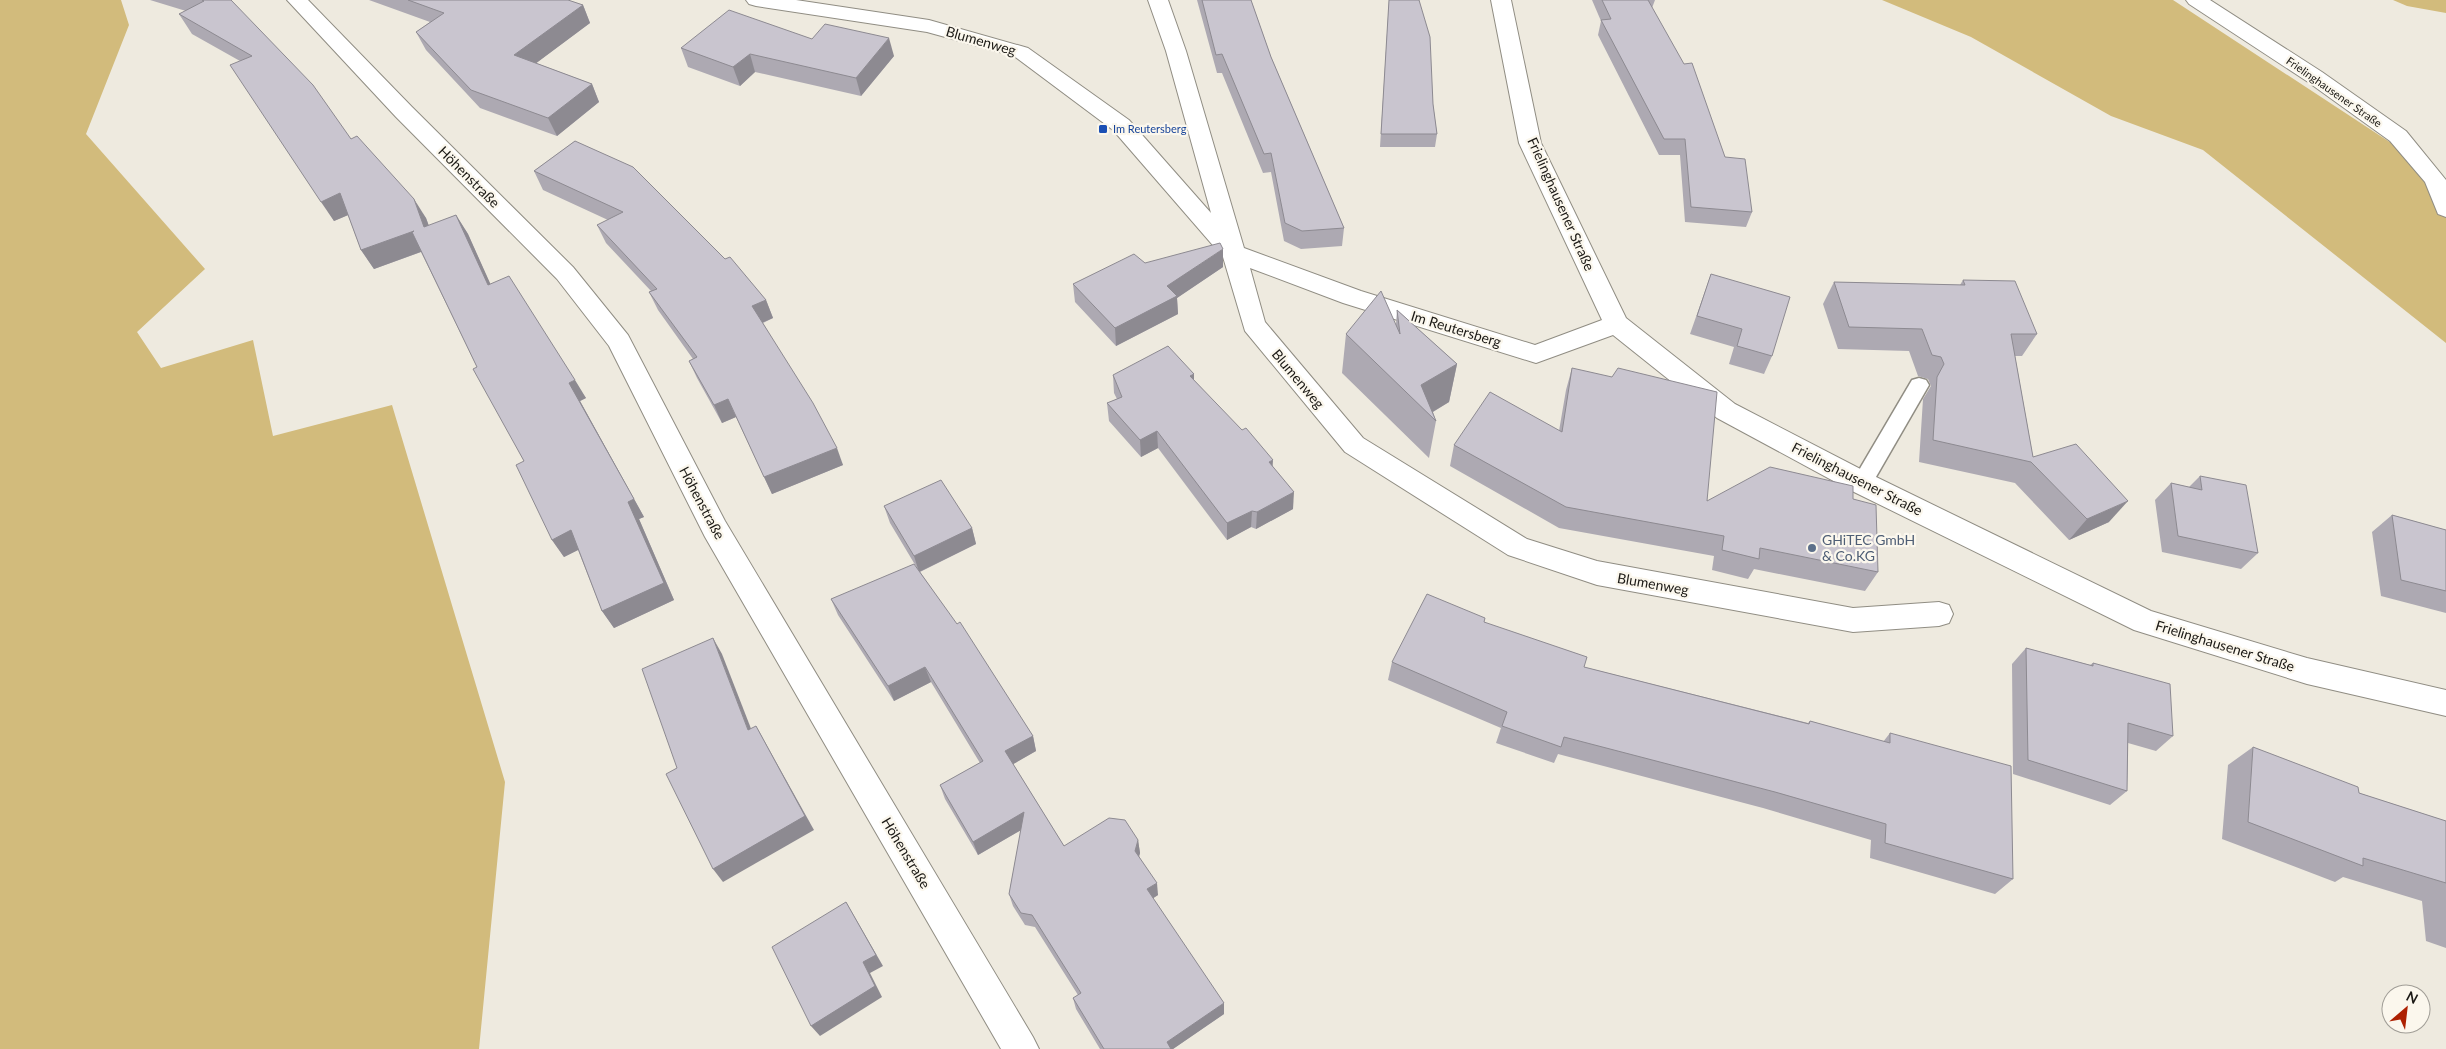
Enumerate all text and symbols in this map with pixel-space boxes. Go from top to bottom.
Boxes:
street label: Blumenweg [944,22,1018,59]
street label: Frielinghausener Straße [2284,54,2385,130]
place label: Im Reutersberg [1113,122,1187,135]
marker: Im Reutersberg [1097,123,1109,135]
street label: Frielinghausener Straße [1524,134,1599,273]
street label: Höhenstraße [435,142,504,211]
street label: Im Reutersberg [1409,307,1503,350]
street label: Blumenweg [1269,346,1328,412]
street label: Frielinghausener Straße [1789,438,1925,519]
street label: Höhenstraße [676,463,729,542]
place label: GHiTEC GmbH & Co.KG [1822,531,1915,564]
marker: GHiTEC GmbH & Co.KG [1806,542,1818,554]
street label: Blumenweg [1616,569,1690,598]
street label: Frielinghausener Straße [2154,616,2297,675]
street label: Höhenstraße [879,814,934,891]
north arrow [2381,984,2431,1034]
text: N [2404,987,2421,1007]

